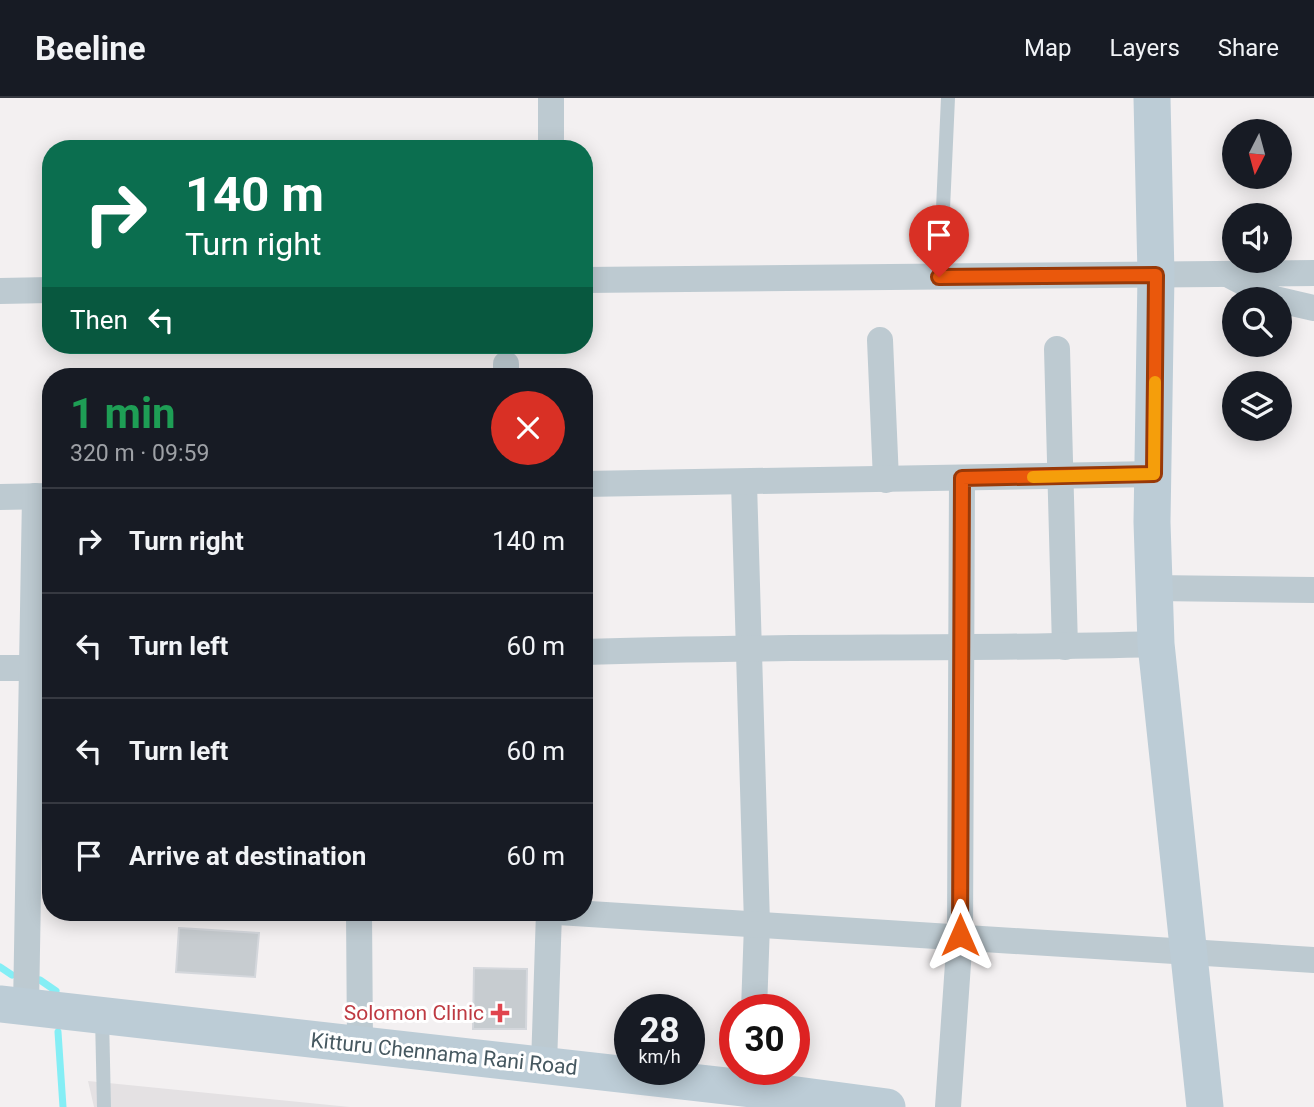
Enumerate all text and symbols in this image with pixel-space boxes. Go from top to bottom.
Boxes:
text: Beeline [35,29,146,68]
text: Map [1024,34,1072,62]
text: Layers [1110,34,1180,62]
text: Share [1218,34,1279,62]
north arrow [1222,119,1292,189]
map controls [1222,119,1292,441]
text: 140 m [185,166,324,223]
icon: right [70,168,161,259]
button: sound [1222,203,1292,273]
pin [909,205,969,277]
icon: arrive [920,216,958,254]
text: Turn right [185,225,321,263]
button: search [1222,287,1292,357]
icon: left [142,301,180,339]
text: Then [70,305,128,335]
button: layers [1222,371,1292,441]
text: 1 min [70,389,176,438]
button: close [491,391,565,465]
text: 320 m · 09:59 [70,440,209,467]
icon: right [70,522,108,560]
text: Turn right [129,526,244,556]
text: 140 m [492,526,565,556]
icon: left [70,627,108,665]
text: Turn left [129,631,228,661]
text: 60 m [507,631,565,661]
icon: left [70,732,108,770]
text: Turn left [129,736,228,766]
text: 60 m [507,736,565,766]
icon: arrive [70,837,108,875]
text: Arrive at destination [129,841,366,871]
text: 60 m [507,841,565,871]
position arrow [923,898,997,972]
speed limit sign: 30 [719,994,810,1085]
place label: Solomon Clinic [344,1001,484,1025]
marker: Solomon Clinic [490,1003,510,1023]
text: 28 [639,1010,680,1051]
street label: Kitturu Chennama Rani Road [309,1028,579,1080]
text: km/h [638,1046,681,1067]

